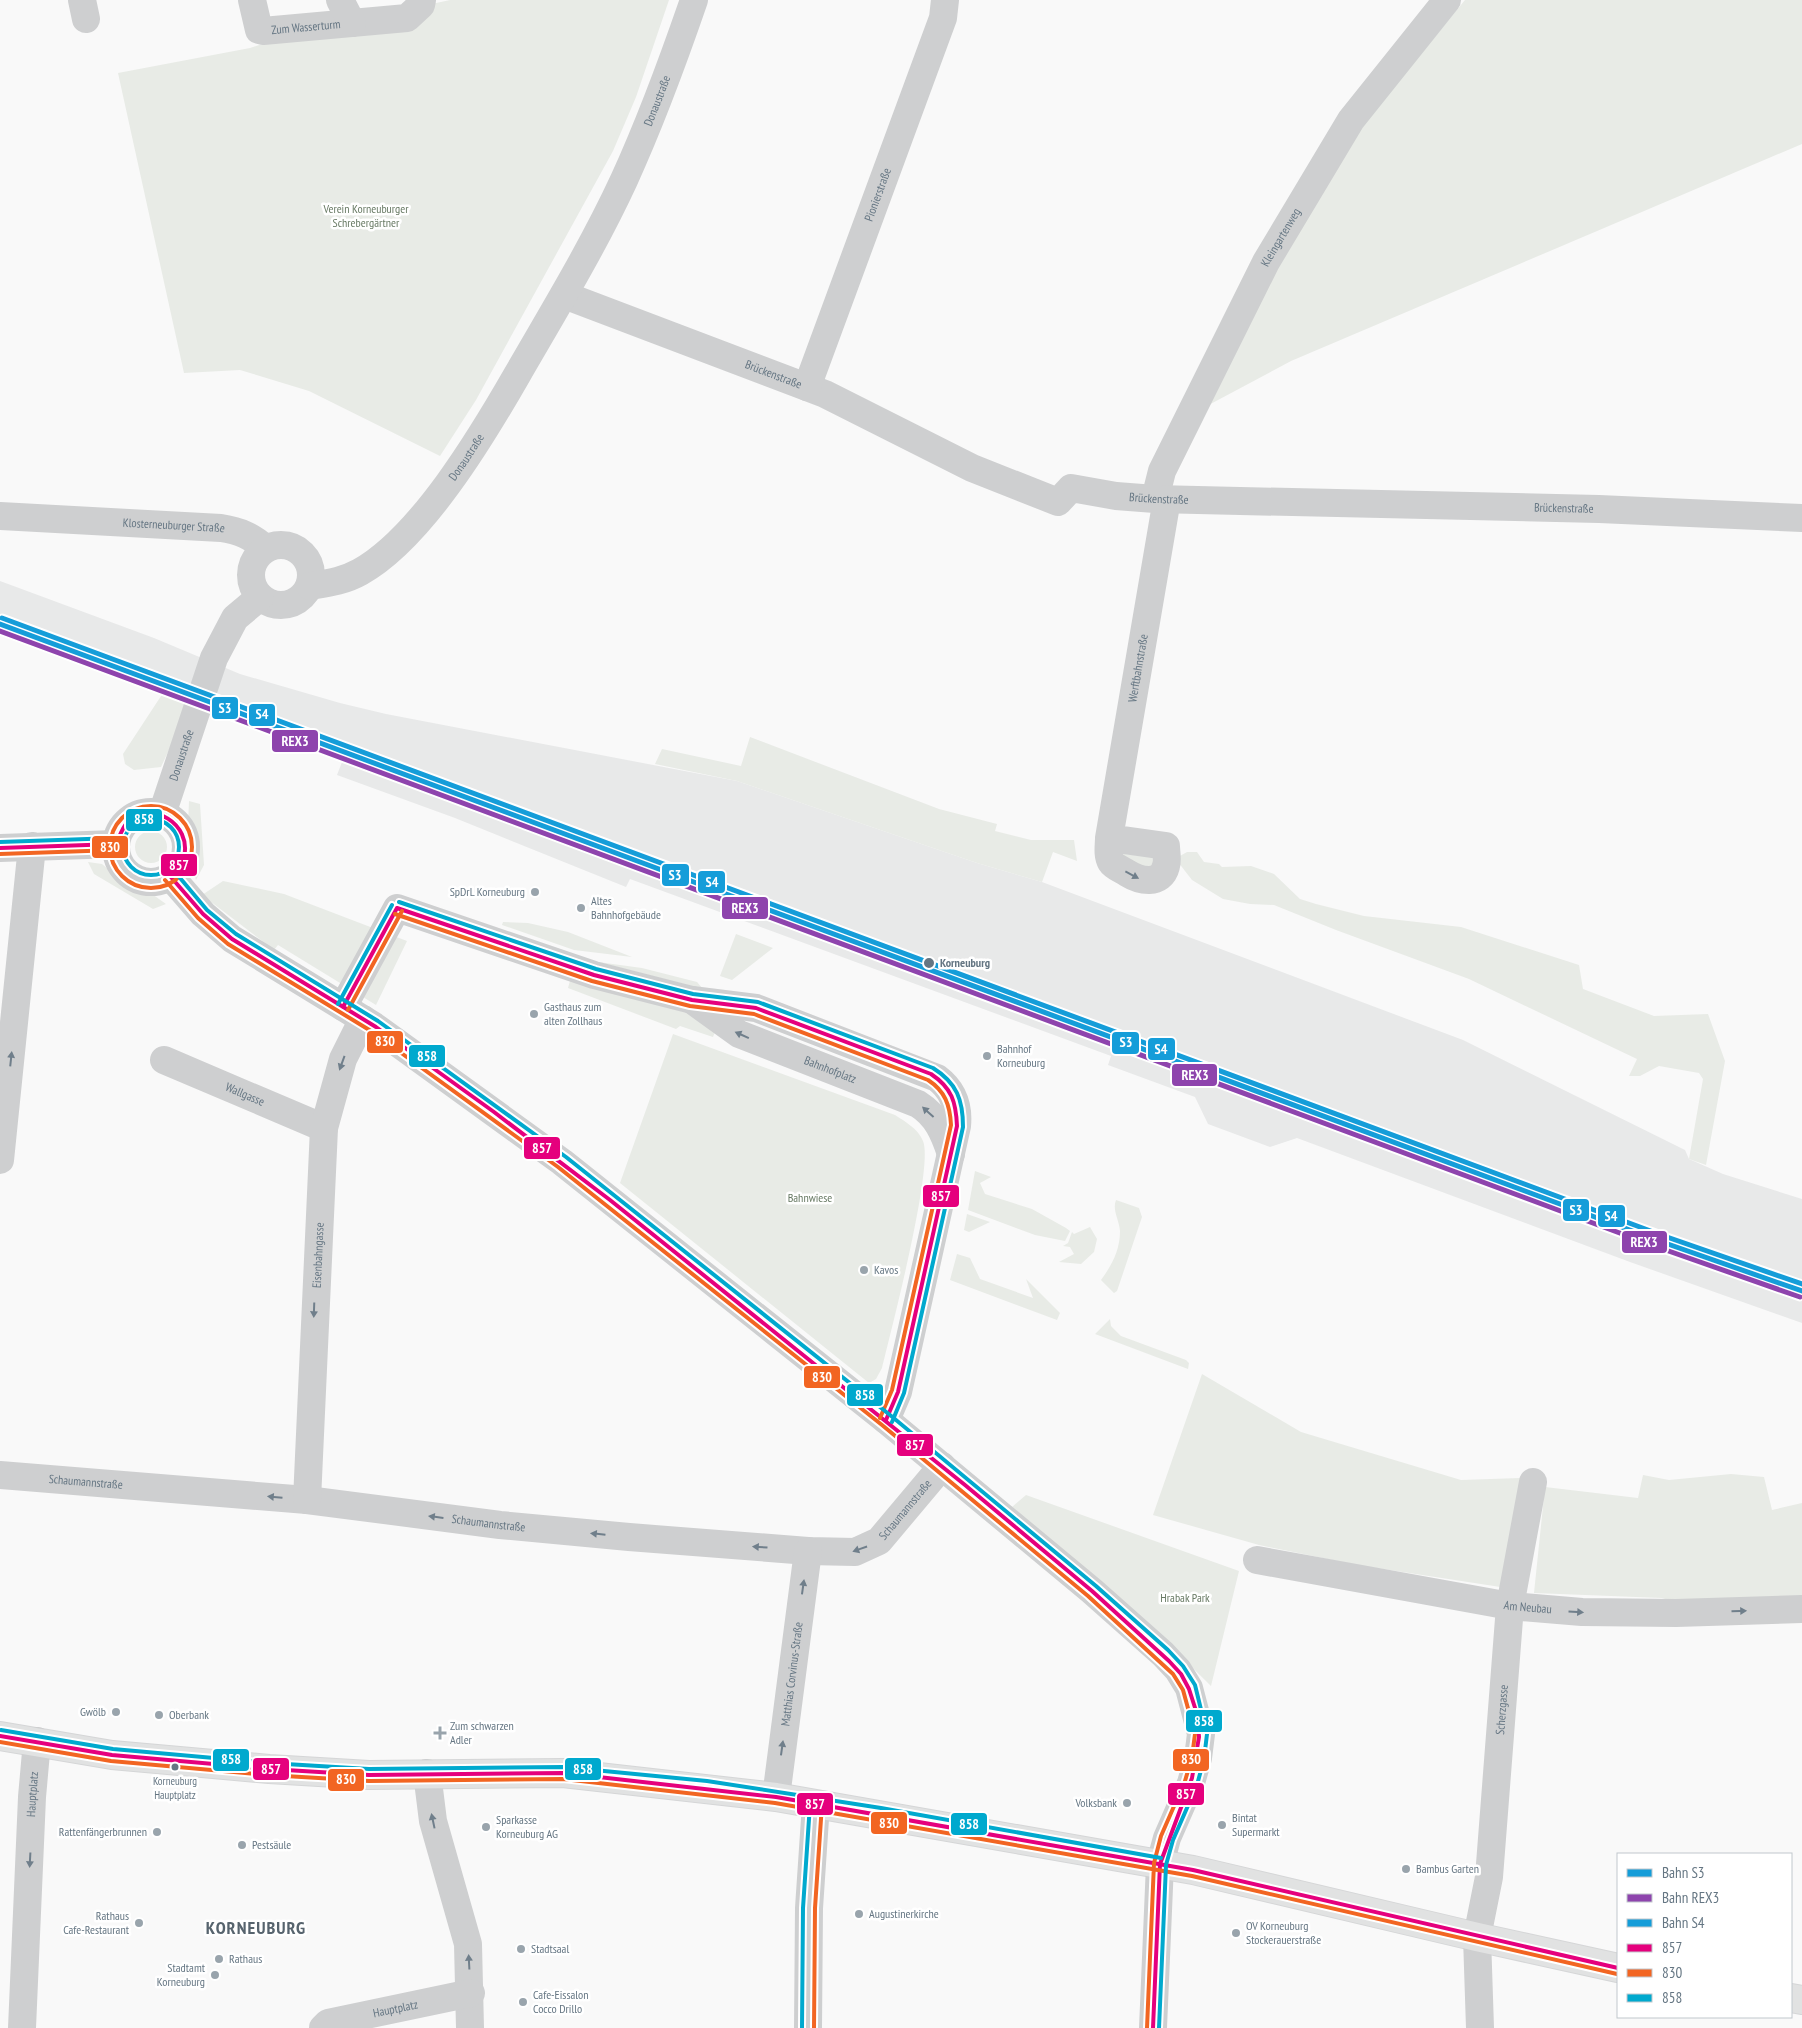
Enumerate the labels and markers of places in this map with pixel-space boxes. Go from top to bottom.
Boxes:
place label: SpDrL Korneuburg [450,884,525,899]
marker: SpDrL Korneuburg [529,886,541,898]
place label: Altes Bahnhofgebäude [591,893,661,922]
marker: Altes Bahnhofgebäude [575,902,587,914]
place label: Korneuburg [940,955,990,970]
marker: Korneuburg [922,956,936,970]
place label: Gasthaus zum alten Zollhaus [544,999,602,1028]
marker: Gasthaus zum alten Zollhaus [528,1008,540,1020]
place label: Bahnhof Korneuburg [997,1041,1045,1070]
marker: Bahnhof Korneuburg [981,1050,993,1062]
place label: Kavos [874,1262,898,1277]
marker: Kavos [858,1264,870,1276]
place label: Gwölb [80,1704,106,1719]
marker: Gwölb [110,1706,122,1718]
place label: Oberbank [169,1707,209,1722]
marker: Oberbank [153,1709,165,1721]
place label: Zum schwarzen Adler [450,1718,514,1747]
marker: Zum schwarzen Adler [434,1727,446,1739]
marker: Korneuburg Hauptplatz [170,1762,180,1772]
place label: Korneuburg Hauptplatz [153,1774,197,1802]
place label: Volksbank [1074,1795,1117,1810]
marker: Volksbank [1121,1797,1133,1809]
place label: Bintat Supermarkt [1232,1810,1280,1839]
place label: Sparkasse Korneuburg AG [496,1812,558,1841]
marker: Bintat Supermarkt [1216,1819,1228,1831]
marker: Sparkasse Korneuburg AG [480,1821,492,1833]
place label: Rattenfängerbrunnen [59,1824,147,1839]
marker: Rattenfängerbrunnen [151,1826,163,1838]
place label: Pestsäule [252,1837,291,1852]
marker: Pestsäule [236,1839,248,1851]
place label: Bambus Garten [1416,1861,1479,1876]
marker: Bambus Garten [1400,1863,1412,1875]
place label: Augustinerkirche [869,1906,939,1921]
place label: Rathaus Cafe-Restaurant [63,1908,130,1937]
marker: Augustinerkirche [853,1908,865,1920]
marker: Rathaus Cafe-Restaurant [133,1917,145,1929]
place label: OV Korneuburg Stockerauerstraße [1246,1918,1321,1947]
marker: OV Korneuburg Stockerauerstraße [1230,1927,1242,1939]
place label: Stadtsaal [531,1941,569,1956]
marker: Stadtsaal [515,1943,527,1955]
place label: Rathaus [229,1951,262,1966]
marker: Rathaus [213,1953,225,1965]
place label: Stadtamt Korneuburg [157,1960,206,1989]
marker: Stadtamt Korneuburg [209,1969,221,1981]
place label: Cafe-Eissalon Cocco Drillo [533,1987,589,2016]
marker: Cafe-Eissalon Cocco Drillo [517,1996,529,2008]

